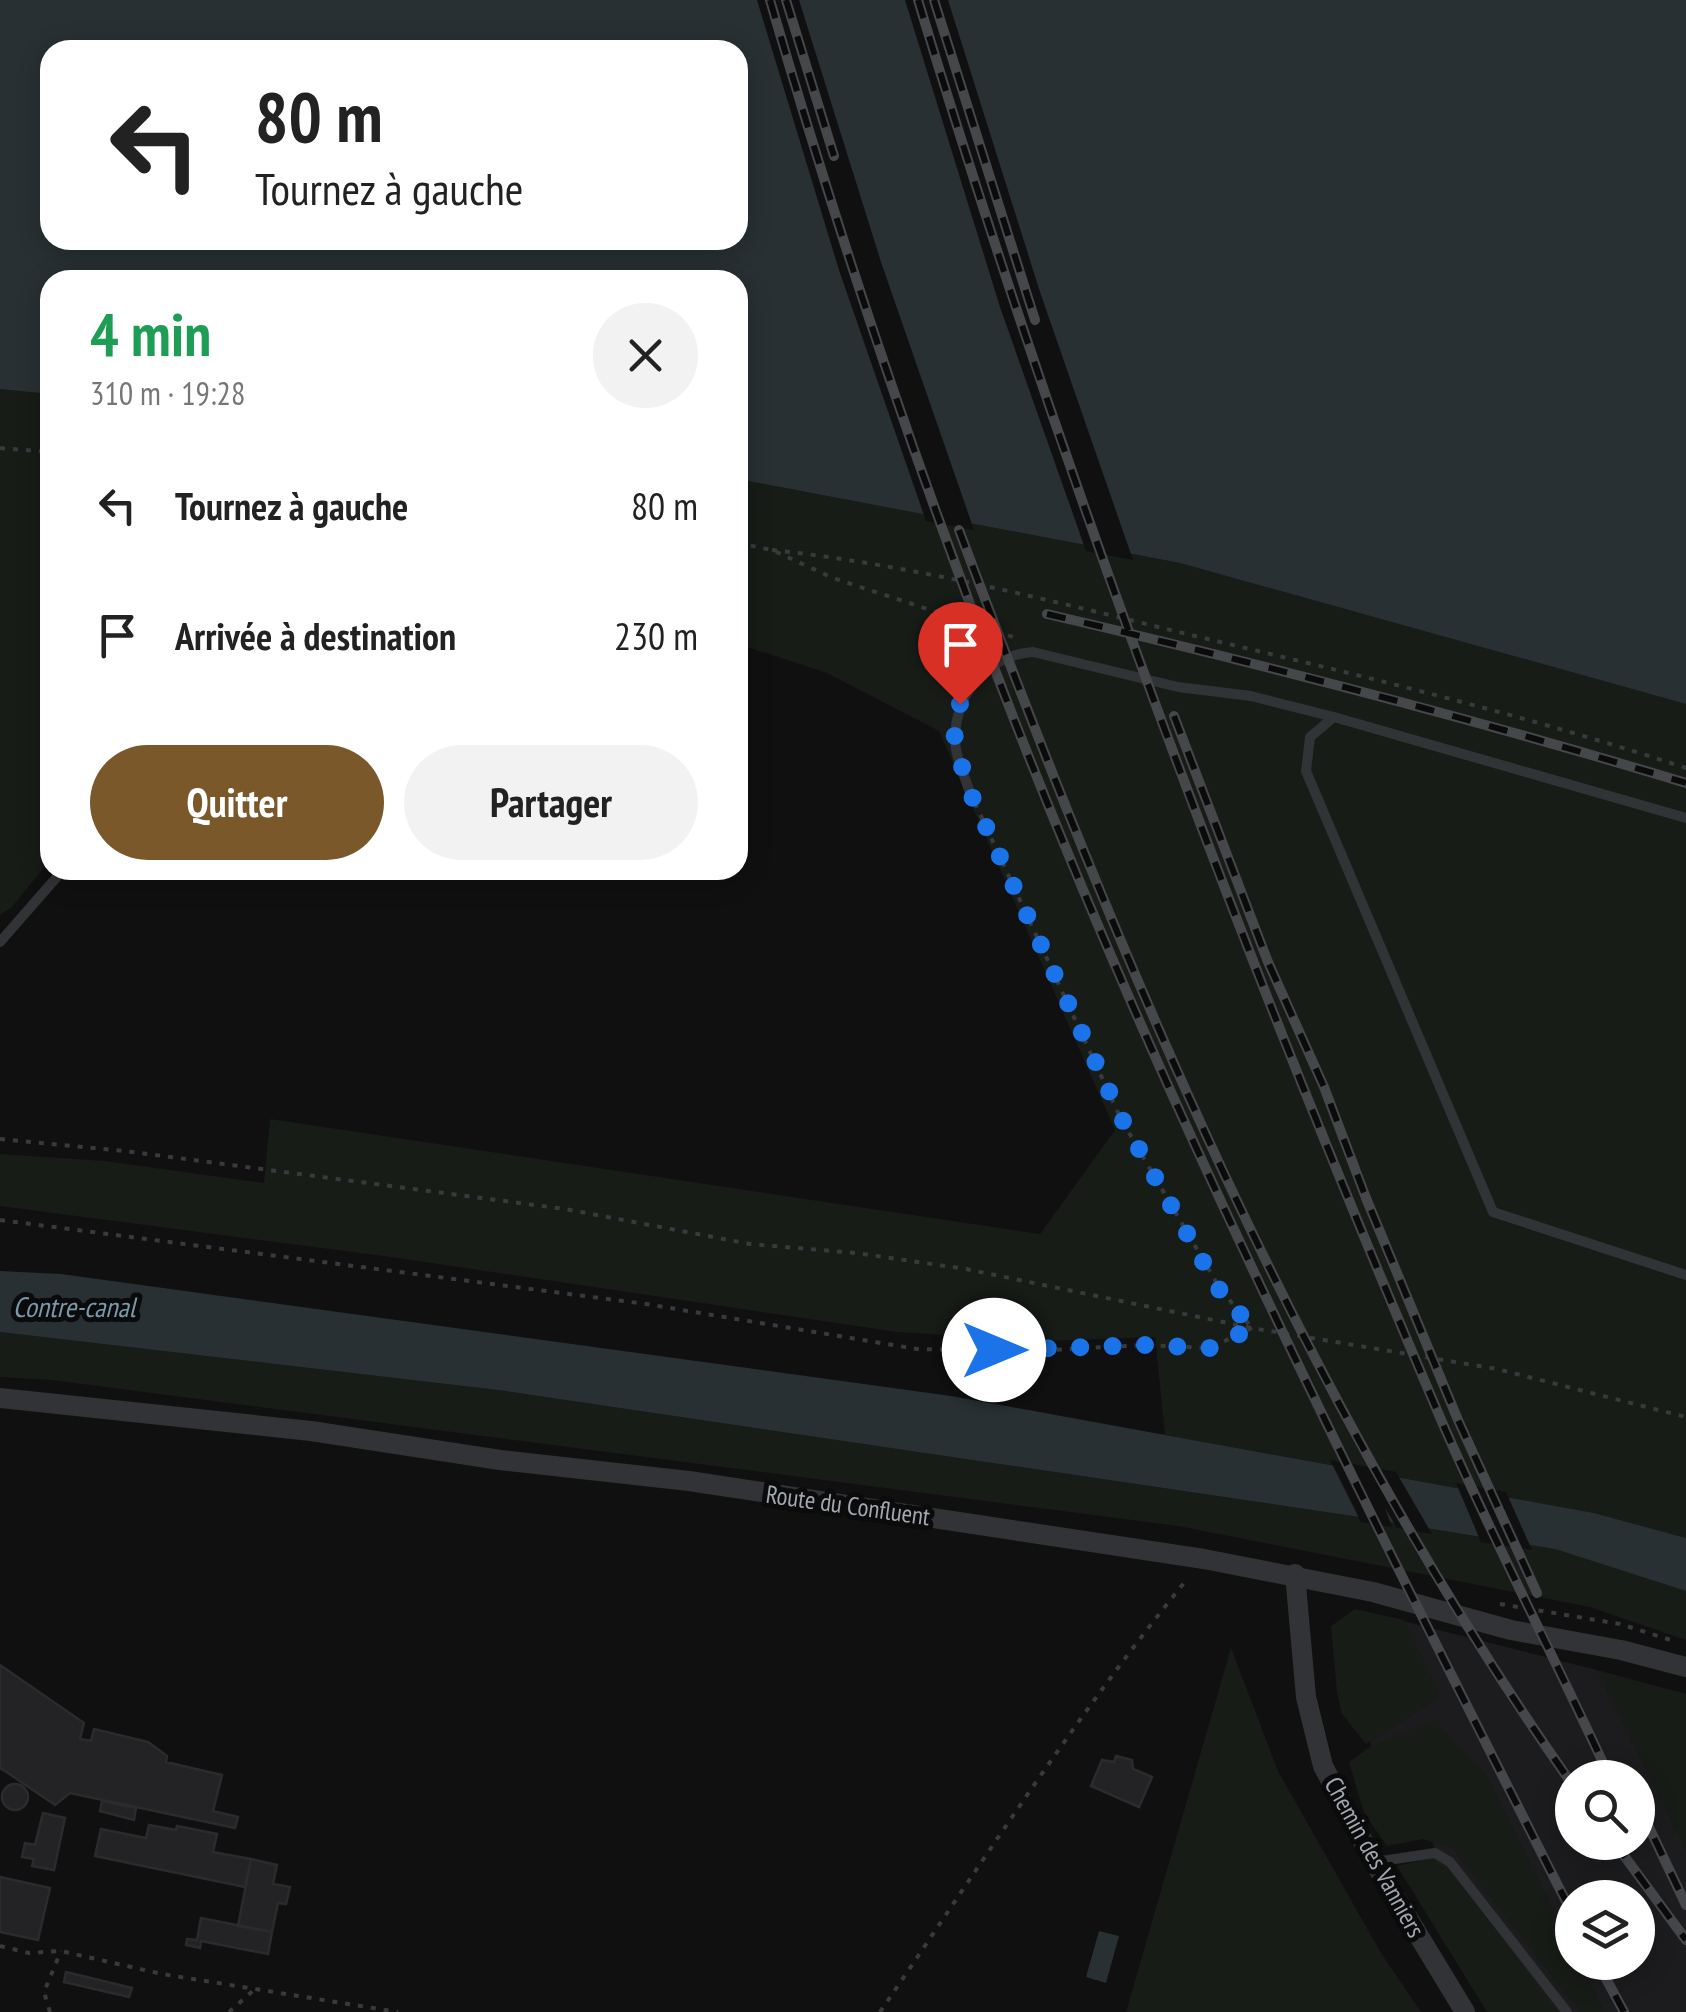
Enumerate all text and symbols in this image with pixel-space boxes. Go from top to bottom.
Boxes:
text: 80 m [255,71,383,161]
icon: left [90,80,220,210]
text: Tournez à gauche [255,159,523,217]
text: 4 min [90,295,211,373]
button: close [593,303,698,408]
text: 310 m · 19:28 [90,372,245,414]
icon: left [90,478,145,533]
text: Tournez à gauche [175,481,408,530]
text: 80 m [631,481,698,530]
pin [918,602,1003,705]
icon: arrive [90,608,145,663]
text: Arrivée à destination [175,611,456,660]
text: 230 m [614,611,698,660]
icon: arrive [933,617,988,672]
button: Quitter [90,745,384,860]
button: Partager [404,745,698,860]
water label: Contre-canal [13,1288,138,1325]
position arrow [942,1298,1046,1402]
street label: Route du Confluent [764,1478,932,1532]
map controls [1555,1760,1655,1980]
button: search [1555,1760,1655,1860]
street label: Chemin des Vanniers [1318,1771,1432,1943]
button: layers [1555,1880,1655,1980]

